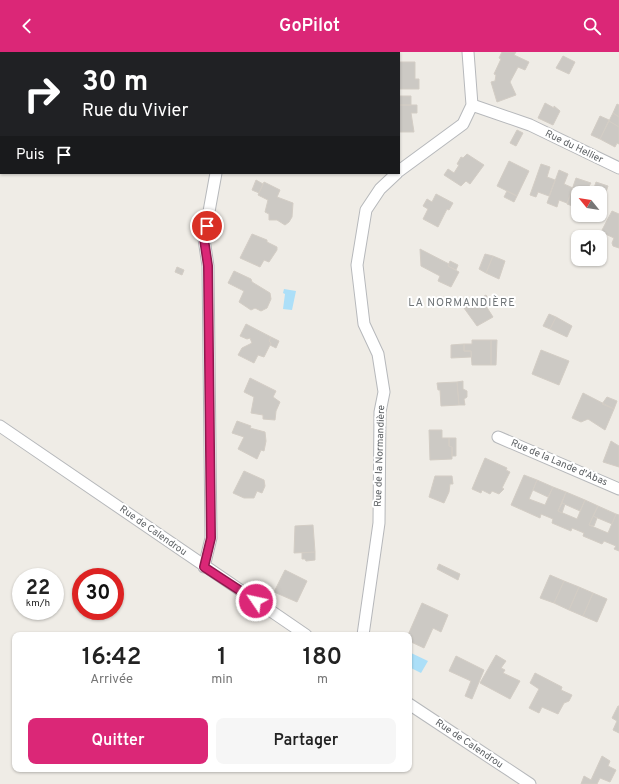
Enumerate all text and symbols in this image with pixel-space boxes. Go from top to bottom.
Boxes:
icon: back [16,15,38,37]
text: GoPilot [279,15,340,38]
icon: search [581,15,603,37]
text: 30 m [82,65,148,101]
icon: right [16,68,68,120]
text: Rue du Vivier [82,100,188,123]
street label: Rue du Hellier [543,127,605,167]
icon: arrive [53,144,75,166]
text: Puis [16,146,45,165]
north arrow [571,186,607,222]
map controls [571,186,607,266]
pin [190,209,224,243]
icon: arrive [196,215,218,237]
button: sound [571,230,607,266]
district label: LA NORMANDIÈRE [408,295,516,310]
street label: Rue de la Normandière [372,405,388,507]
street label: Rue de la Lande d'Abas [509,437,610,489]
street label: Rue de Calendrou [117,503,189,559]
speed limit sign: 30 [72,568,124,620]
text: 22 [26,576,50,602]
position arrow [235,580,277,622]
text: km/h [26,597,50,610]
text: 16:42 [82,643,141,673]
text: 1 [217,643,227,673]
text: 180 [303,643,342,673]
text: Arrivée [90,672,133,688]
text: min [211,672,233,688]
text: m [317,672,328,688]
street label: Rue de Calendrou [433,716,505,772]
button: Quitter [28,718,208,764]
button: Partager [216,718,396,764]

